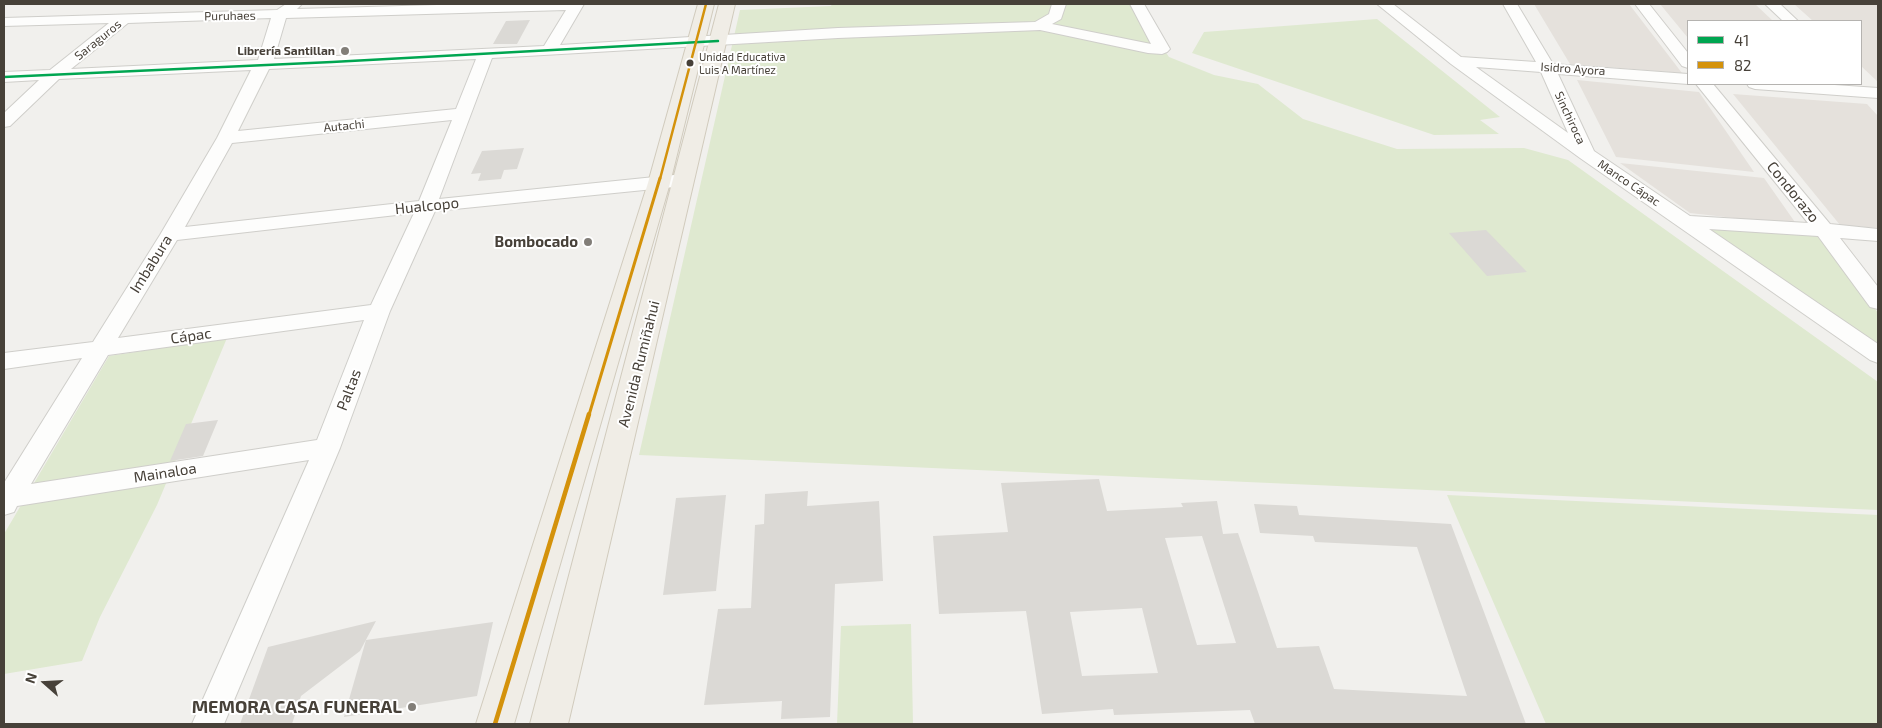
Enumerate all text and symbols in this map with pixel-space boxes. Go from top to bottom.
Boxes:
street label: Puruhaes [204,8,256,24]
street label: Saraguros [72,17,124,63]
legend [1687,20,1862,85]
text: 41 [1734,31,1749,49]
place label: Librería Santillan [237,44,335,58]
marker: Librería Santillan [339,45,351,57]
place label: Unidad Educativa Luis A Martínez [699,50,785,76]
text: 82 [1734,56,1752,74]
marker: Unidad Educativa Luis A Martínez [685,58,695,68]
street label: Isidro Ayora [1540,60,1606,78]
street label: Sinchiroca [1552,89,1588,147]
street label: Autachi [323,117,365,135]
street label: Manco Cápac [1595,157,1663,209]
street label: Condorazo [1763,158,1823,226]
street label: Hualcopo [394,194,460,218]
street label: Imbabura [126,232,176,296]
place label: Bombocado [495,233,578,251]
marker: Bombocado [582,236,594,248]
street label: Avenida Rumiñahui [615,299,663,429]
street label: Cápac [169,324,213,348]
street label: Paltas [333,367,365,413]
street label: Mainaloa [132,459,198,487]
north arrow [20,658,70,708]
text: N [21,670,40,686]
place label: MEMORA CASA FUNERAL [192,696,402,718]
marker: MEMORA CASA FUNERAL [406,701,418,713]

